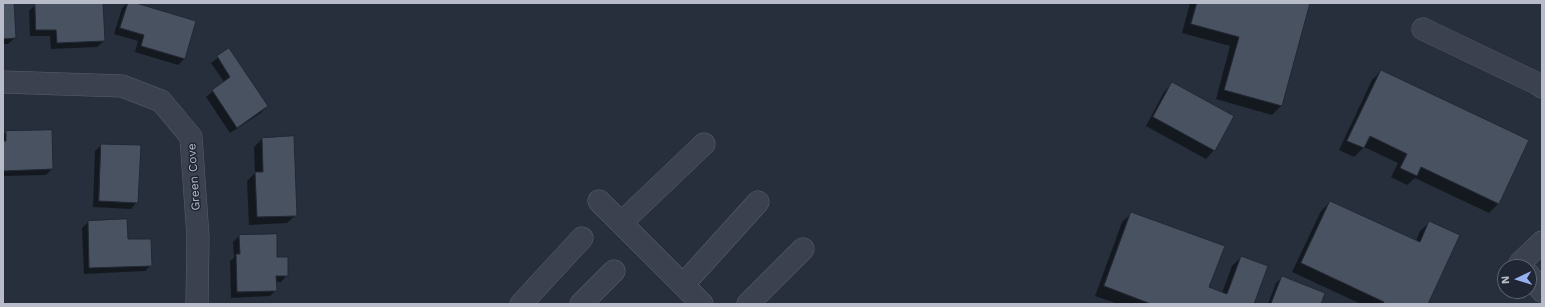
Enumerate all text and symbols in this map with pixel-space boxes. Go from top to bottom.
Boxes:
street label: Green Cove [184,143,204,211]
north arrow [1497,259,1537,299]
text: N [1499,275,1512,284]

